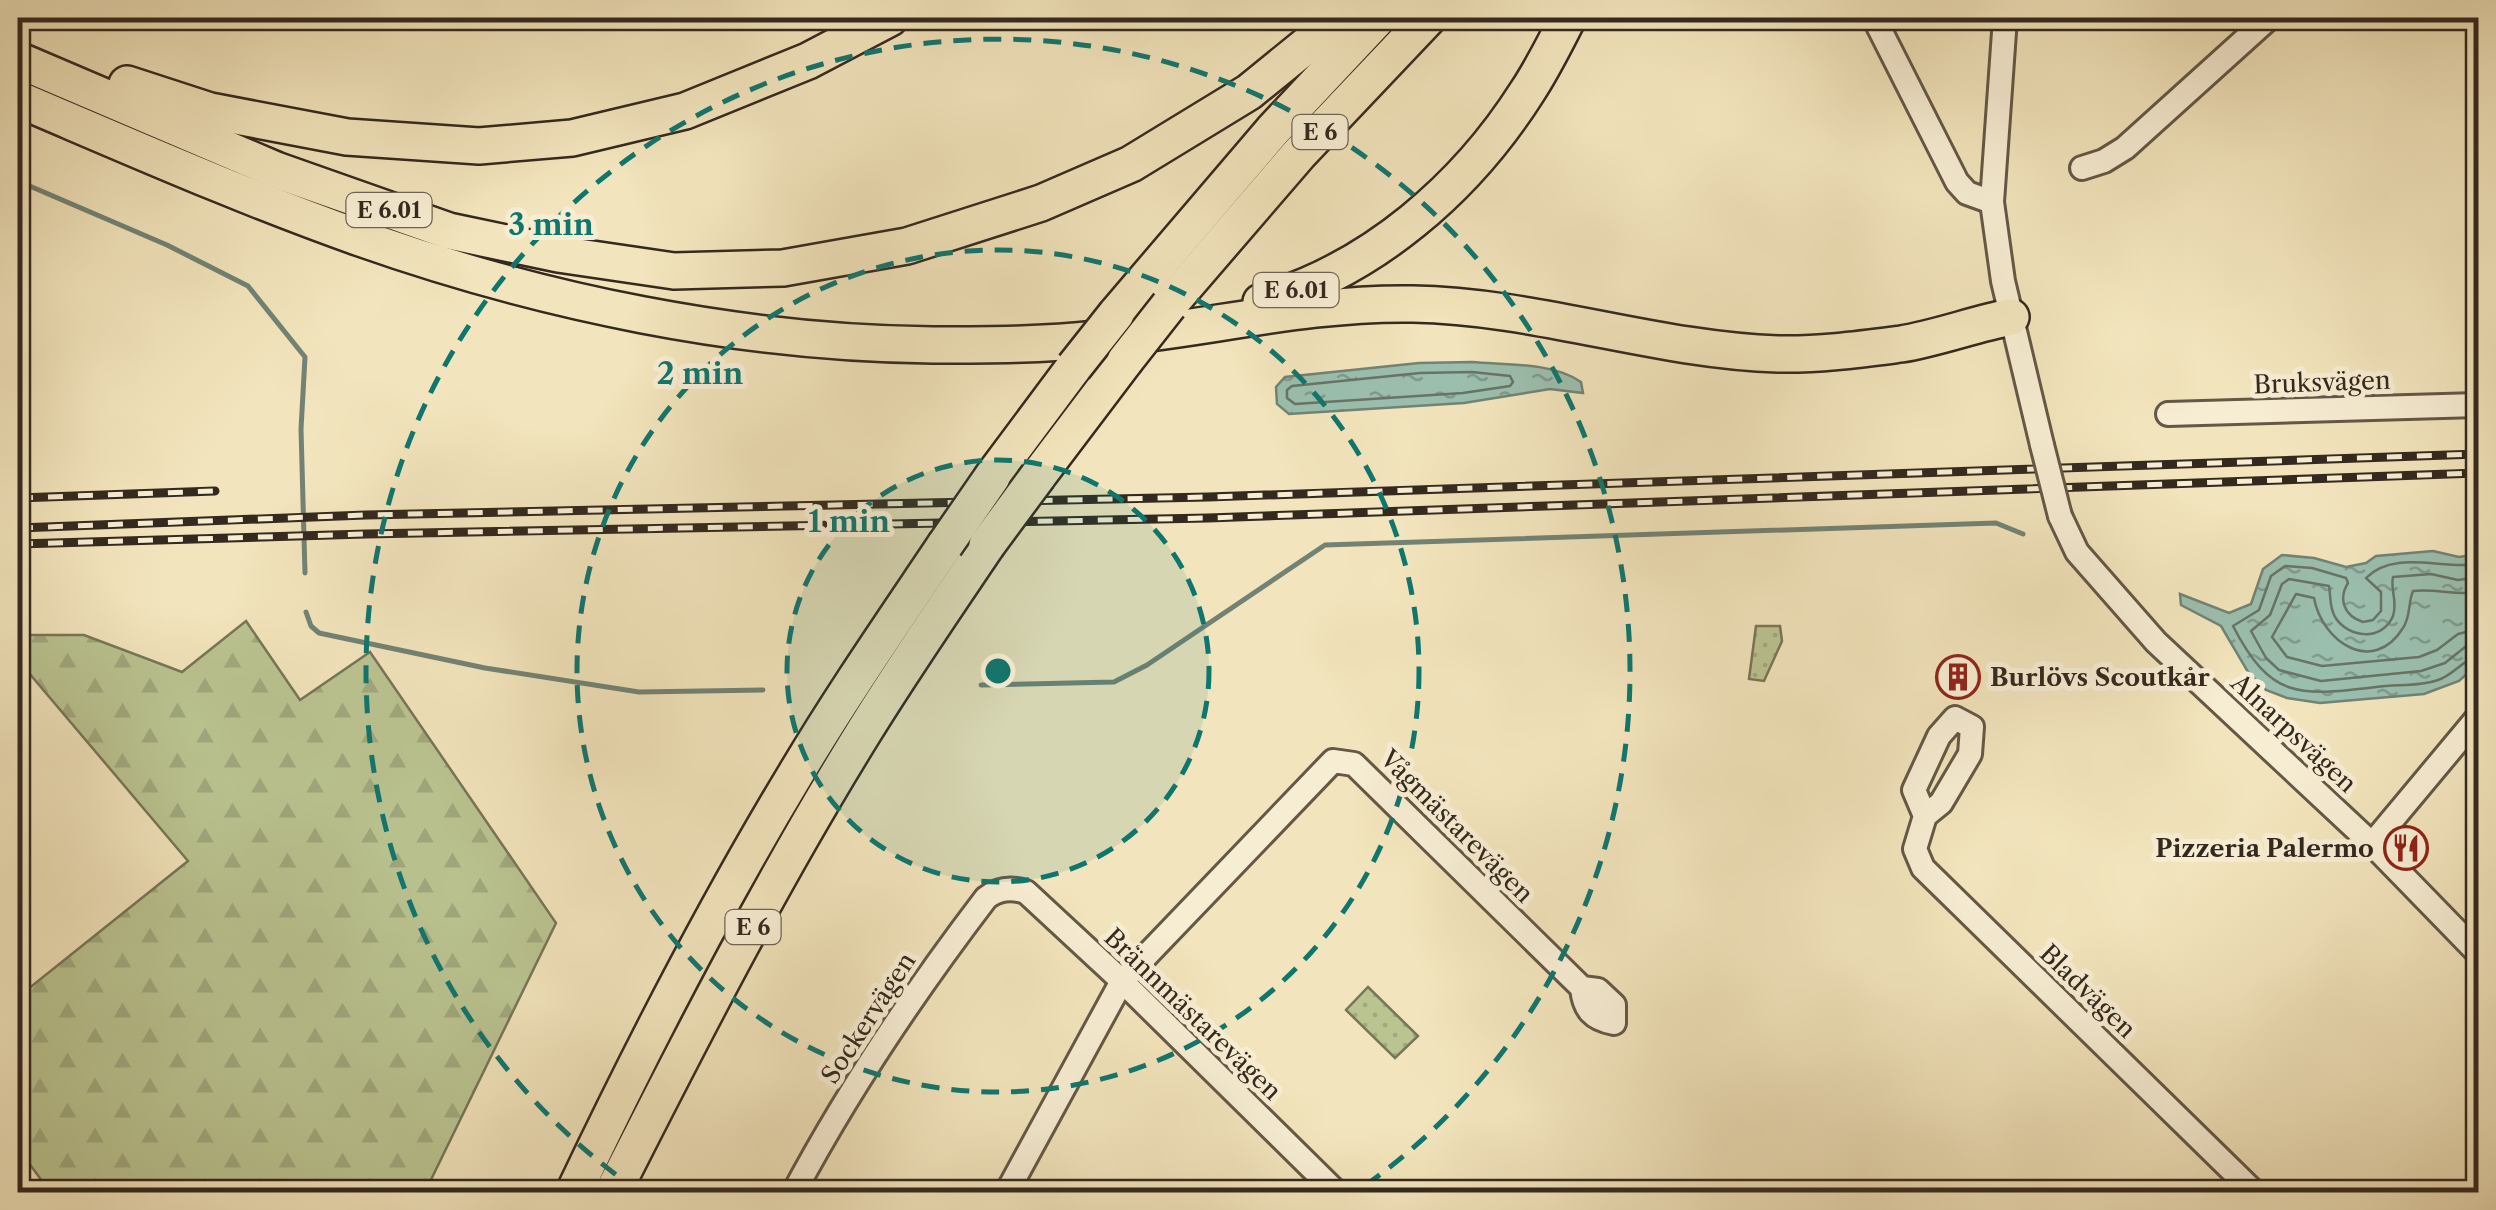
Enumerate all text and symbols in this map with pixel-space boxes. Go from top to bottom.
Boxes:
road number: E 6 [1292,115,1348,149]
road number: E 6.01 [346,193,432,227]
text: 3 min [508,206,594,243]
road number: E 6.01 [1254,273,1338,307]
text: 2 min [657,355,744,392]
street label: Bruksvägen [2253,365,2391,400]
text: 1 min [808,503,891,540]
centre of rings [980,653,1016,689]
building icon: Burlövs Scoutkår [1935,654,1981,700]
place label: Burlövs Scoutkår [1990,662,2210,693]
street label: Alnarpsvägen [2224,667,2363,800]
street label: Vågmästarevägen [1373,743,1540,910]
restaurant icon: Pizzeria Palermo [2383,825,2429,871]
place label: Pizzeria Palermo [2155,833,2374,864]
road number: E 6 [726,910,780,944]
street label: Brännmästarevägen [1098,922,1288,1107]
street label: Bladvägen [2033,938,2142,1045]
street label: Sockervägen [815,947,922,1090]

